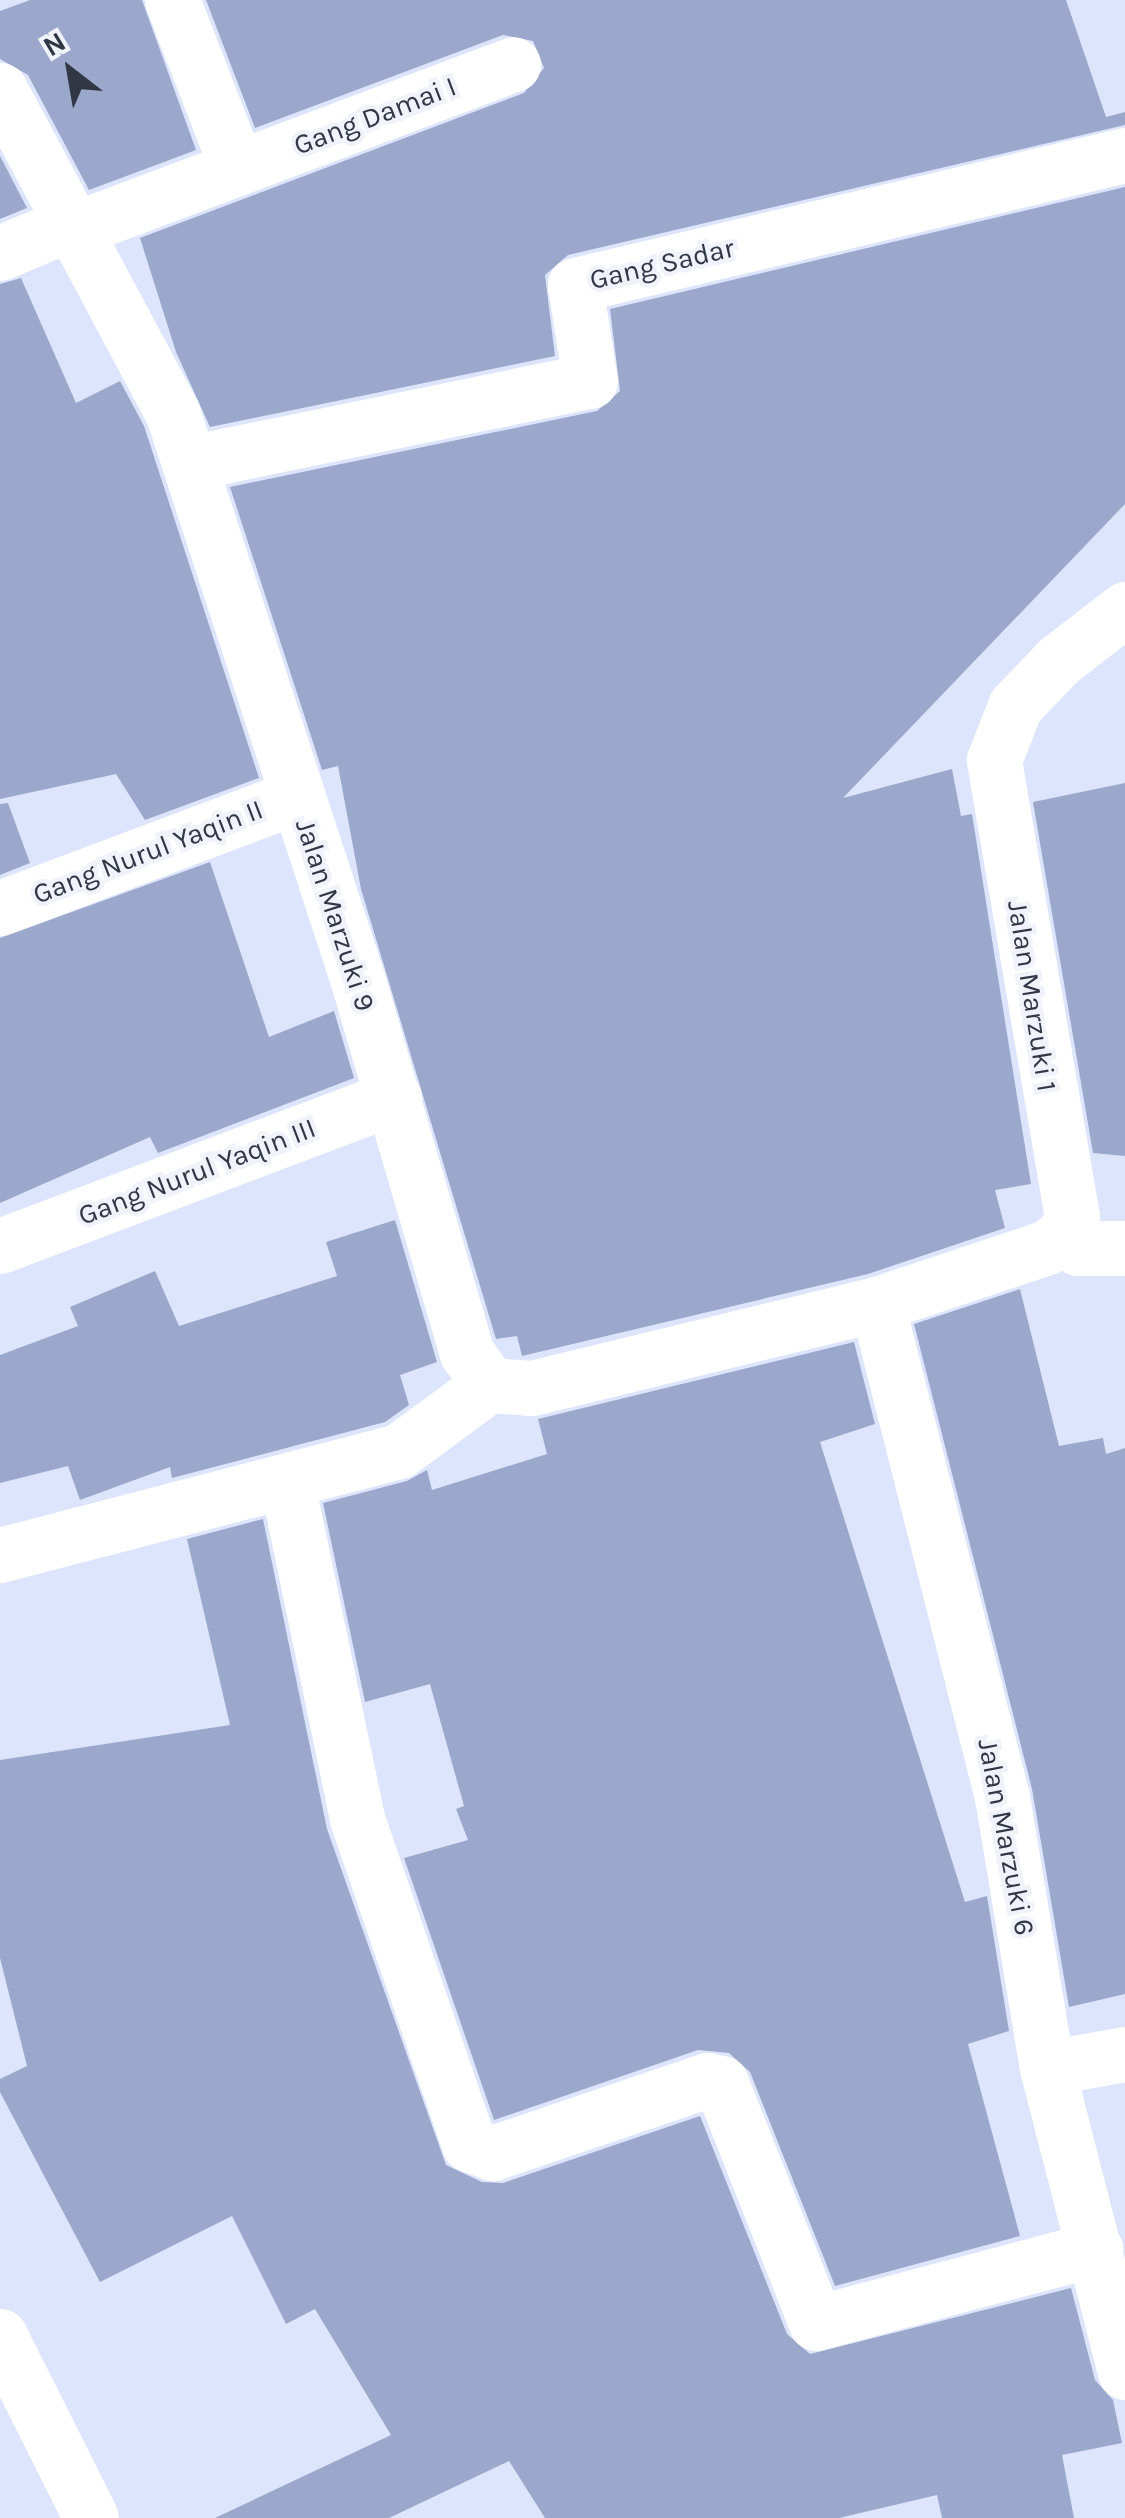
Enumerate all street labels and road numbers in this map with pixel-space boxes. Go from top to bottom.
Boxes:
street label: Gang Damai I [289,70,461,162]
street label: Gang Sadar [586,231,738,297]
street label: Gang Nurul Yaqin II [28,793,268,911]
street label: Jalan Marzuki 9 [288,815,382,1015]
street label: Jalan Marzuki 1 [1000,898,1064,1094]
street label: Gang Nurul Yaqin III [74,1111,320,1233]
street label: Jalan Marzuki 6 [970,1736,1042,1938]

